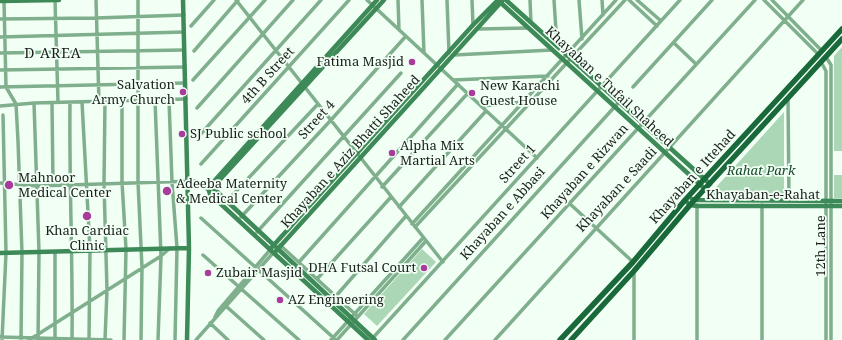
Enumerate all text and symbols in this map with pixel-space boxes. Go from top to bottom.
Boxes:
street label: Khayaban e Tufail Shaheed [542,24,676,150]
street label: 4th B Street [238,44,298,108]
district label: D AREA [24,46,82,62]
place label: Fatima Masjid [316,54,404,70]
marker: Fatima Masjid [407,57,417,67]
street label: Khayaban e Aziz Bhatti Shaheed [278,72,424,232]
place label: Salvation Army Church [92,77,175,108]
place label: New Karachi Guest House [480,78,560,109]
marker: Salvation Army Church [178,87,188,97]
marker: New Karachi Guest House [467,88,477,98]
street label: Street 4 [296,97,338,143]
street label: Khayaban e Rizwan [538,121,632,223]
place label: SJ Public school [190,126,287,142]
street label: Khayaban e Ittehad [647,127,739,227]
marker: SJ Public school [177,129,187,139]
place label: Alpha Mix Martial Arts [400,138,475,169]
street label: Street 1 [497,141,539,187]
street label: Khayaban e Saadi [574,144,660,236]
marker: Alpha Mix Martial Arts [387,148,397,158]
park label: Rahat Park [727,163,795,179]
street label: Khayaban e Abbasi [457,165,549,263]
place label: Mahnoor Medical Center [18,170,111,201]
place label: Adeeba Maternity & Medical Center [176,176,287,207]
marker: Mahnoor Medical Center [3,179,15,191]
marker: Adeeba Maternity & Medical Center [161,185,173,197]
street label: Khayaban-e-Rahat [706,187,820,203]
marker: Khan Cardiac Clinic [81,210,93,222]
street label: 12th Lane [813,215,829,277]
place label: Khan Cardiac Clinic [45,223,129,254]
place label: DHA Futsal Court [308,260,416,276]
marker: DHA Futsal Court [419,263,429,273]
place label: Zubair Masjid [216,265,302,281]
marker: Zubair Masjid [203,268,213,278]
place label: AZ Engineering [288,292,384,308]
marker: AZ Engineering [275,295,285,305]

